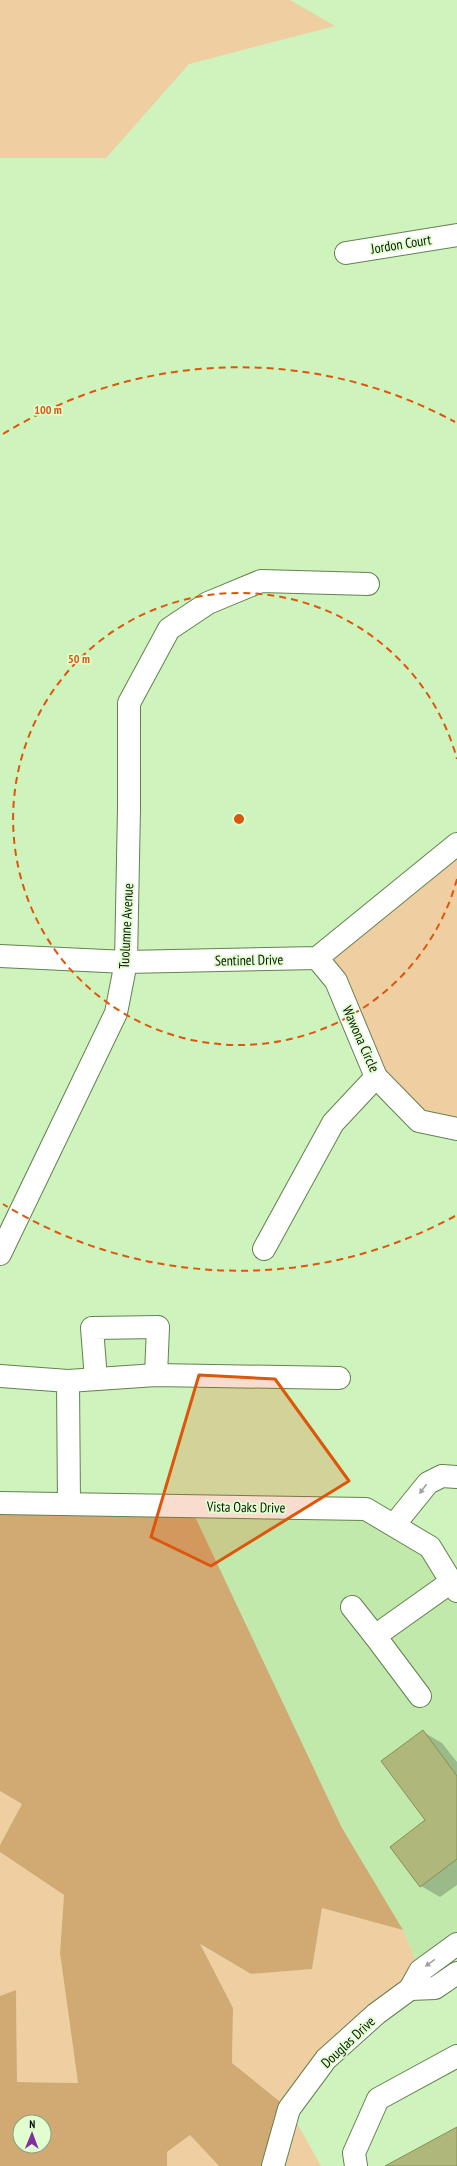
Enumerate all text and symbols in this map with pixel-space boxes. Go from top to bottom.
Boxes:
street label: Jordon Court [369,230,433,258]
text: 100 m [34,402,62,417]
text: 50 m [68,651,90,666]
centre of rings [232,812,246,826]
street label: Tuolumne Avenue [115,883,137,969]
street label: Sentinel Drive [215,950,284,970]
street label: Wawona Circle [338,1003,384,1075]
one-way arrow [419,1484,427,1495]
street label: Vista Oaks Drive [206,1497,286,1517]
one-way arrow [425,1959,435,1967]
street label: Douglas Drive [317,2012,379,2072]
north arrow [12,2114,52,2154]
text: N [29,2117,35,2131]

